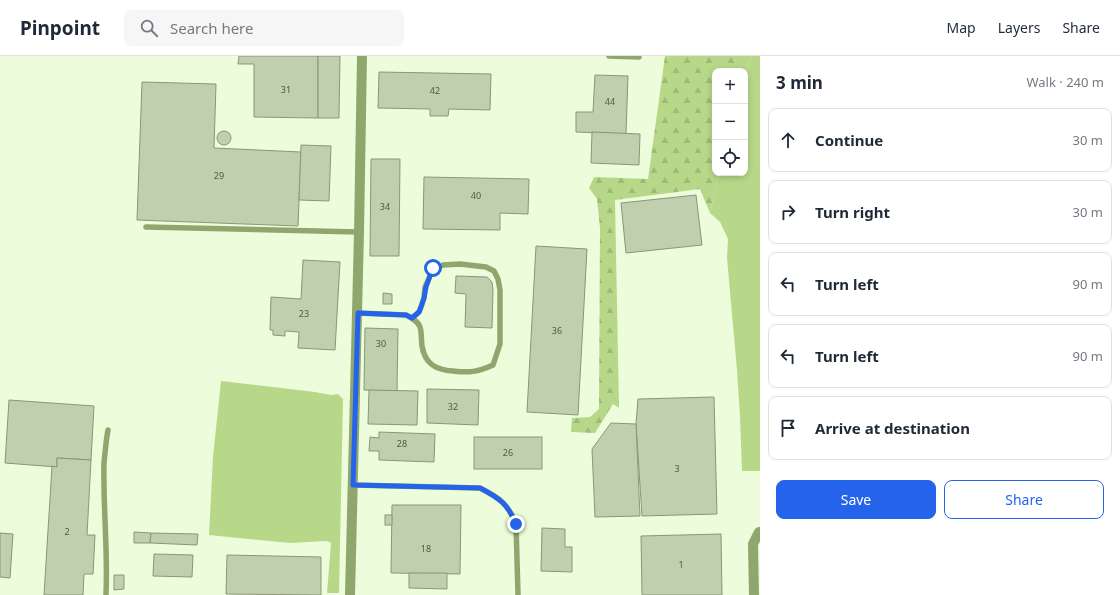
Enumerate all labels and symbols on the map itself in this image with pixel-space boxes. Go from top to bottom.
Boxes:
house number: 31 [281,83,291,96]
house number: 42 [430,84,440,97]
house number: 44 [605,95,615,108]
house number: 29 [214,169,224,182]
house number: 40 [471,189,481,202]
house number: 34 [380,200,390,213]
route start [424,259,442,277]
house number: 23 [299,307,309,320]
house number: 36 [552,324,562,337]
house number: 30 [376,337,386,350]
house number: 32 [448,400,458,413]
house number: 28 [397,437,407,450]
house number: 26 [503,446,513,459]
house number: 3 [674,462,680,475]
route end [507,515,525,533]
house number: 2 [64,525,70,538]
house number: 18 [421,542,431,555]
house number: 1 [678,558,684,571]

